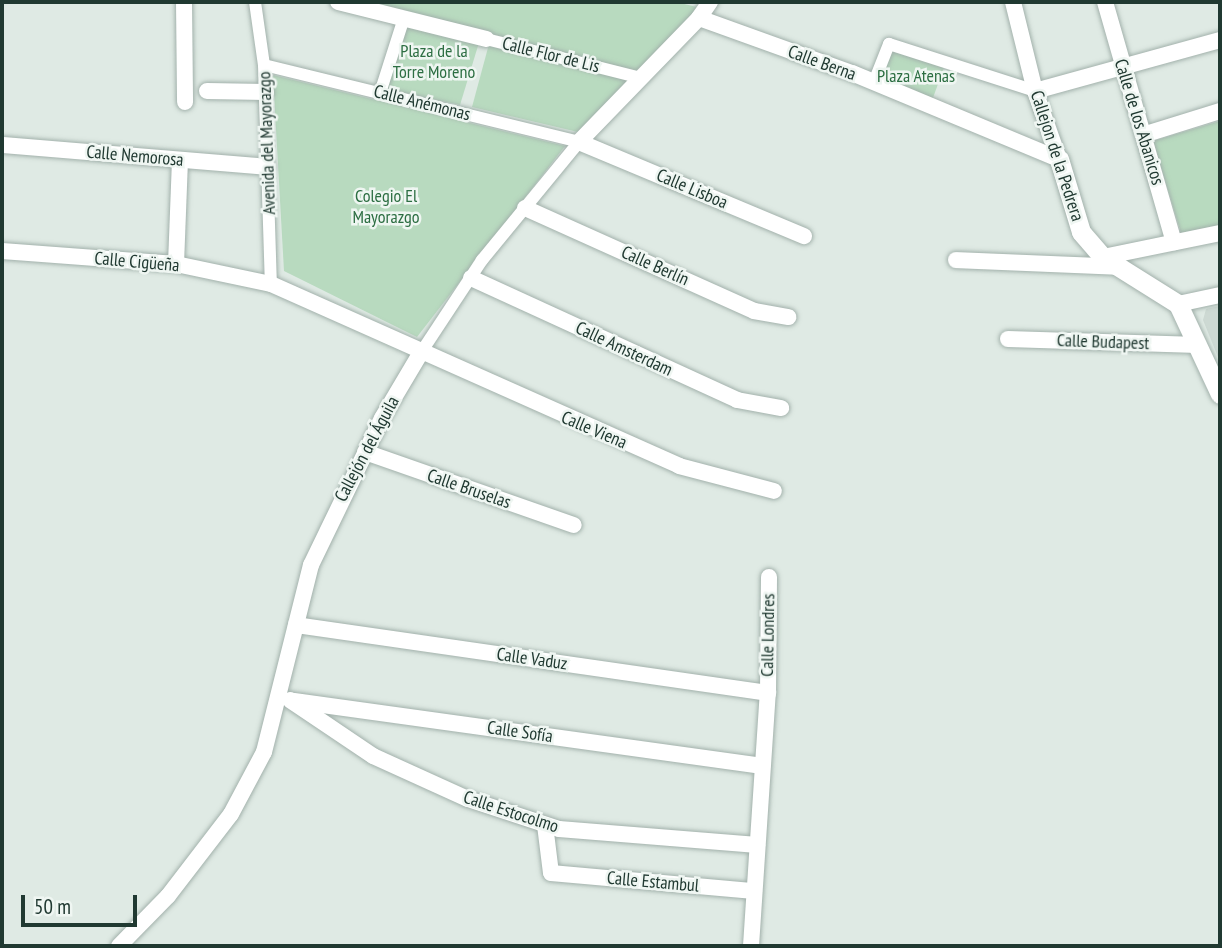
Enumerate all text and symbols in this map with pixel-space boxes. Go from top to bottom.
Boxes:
street label: Calle Flor de Lis [500,32,602,78]
park label: Plaza de la Torre Moreno [393,41,475,84]
street label: Calle Berna [785,41,859,85]
street label: Calle de los Abanicos [1110,56,1168,188]
park label: Plaza Atenas [877,65,955,87]
street label: Avenida del Mayorazgo [254,71,280,215]
street label: Calle Anémonas [371,80,473,126]
street label: Callejon de la Pedrera [1026,88,1088,224]
street label: Calle Nemorosa [86,141,184,171]
street label: Calle Lisboa [653,164,731,214]
park label: Colegio El Mayorazgo [352,186,420,228]
street label: Calle Berlín [618,242,692,290]
street label: Calle Cigüeña [94,248,180,276]
street label: Calle Amsterdam [572,317,676,381]
street label: Calle Budapest [1056,330,1150,354]
street label: Callejón del Águila [330,392,404,506]
street label: Calle Viena [558,406,630,454]
street label: Calle Bruselas [424,465,514,513]
street label: Calle Londres [756,593,780,677]
street label: Calle Vaduz [495,643,569,675]
street label: Calle Sofía [486,717,554,747]
street label: Calle Estocolmo [461,786,561,838]
street label: Calle Estambul [606,867,700,897]
scale bar [24,881,140,925]
text: 50 m [34,893,71,920]

